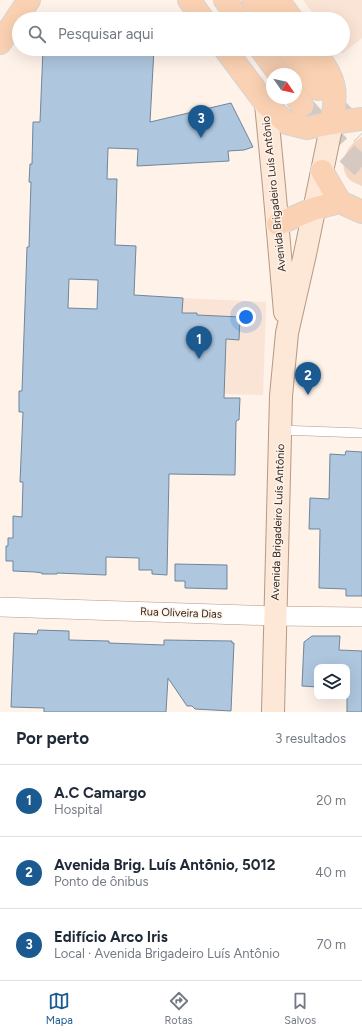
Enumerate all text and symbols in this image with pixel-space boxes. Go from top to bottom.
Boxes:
search box [12,12,350,56]
icon: search [26,23,48,45]
text: Pesquisar aqui [58,25,154,43]
north arrow [266,68,302,104]
pin: 3 [188,105,214,138]
street label: Avenida Brigadeiro Luís Antônio [259,115,289,273]
your location [236,307,256,327]
pin: 1 [186,326,212,359]
pin: 2 [295,362,321,395]
street label: Avenida Brigadeiro Luís Antônio [269,443,287,601]
street label: Rua Oliveira Dias [140,605,222,621]
map controls [314,664,350,700]
button: layers [314,664,350,700]
text: Por perto [16,728,89,748]
text: 3 resultados [275,731,346,746]
text: A.C Camargo [54,784,146,802]
text: 1 [26,793,32,808]
text: 20 m [316,793,346,808]
text: Hospital [54,802,102,817]
text: Avenida Brig. Luís Antônio, 5012 [54,856,275,874]
text: 2 [25,865,33,880]
text: 40 m [315,865,346,880]
text: Ponto de ônibus [54,874,149,889]
text: Edifício Arco Iris [54,928,168,946]
text: 3 [25,937,33,952]
text: 70 m [316,937,346,952]
text: Local · Avenida Brigadeiro Luís Antônio [54,946,280,961]
tab: Mapa [46,990,73,1027]
tab: Rotas [164,990,193,1027]
tab: Salvos [284,990,316,1027]

